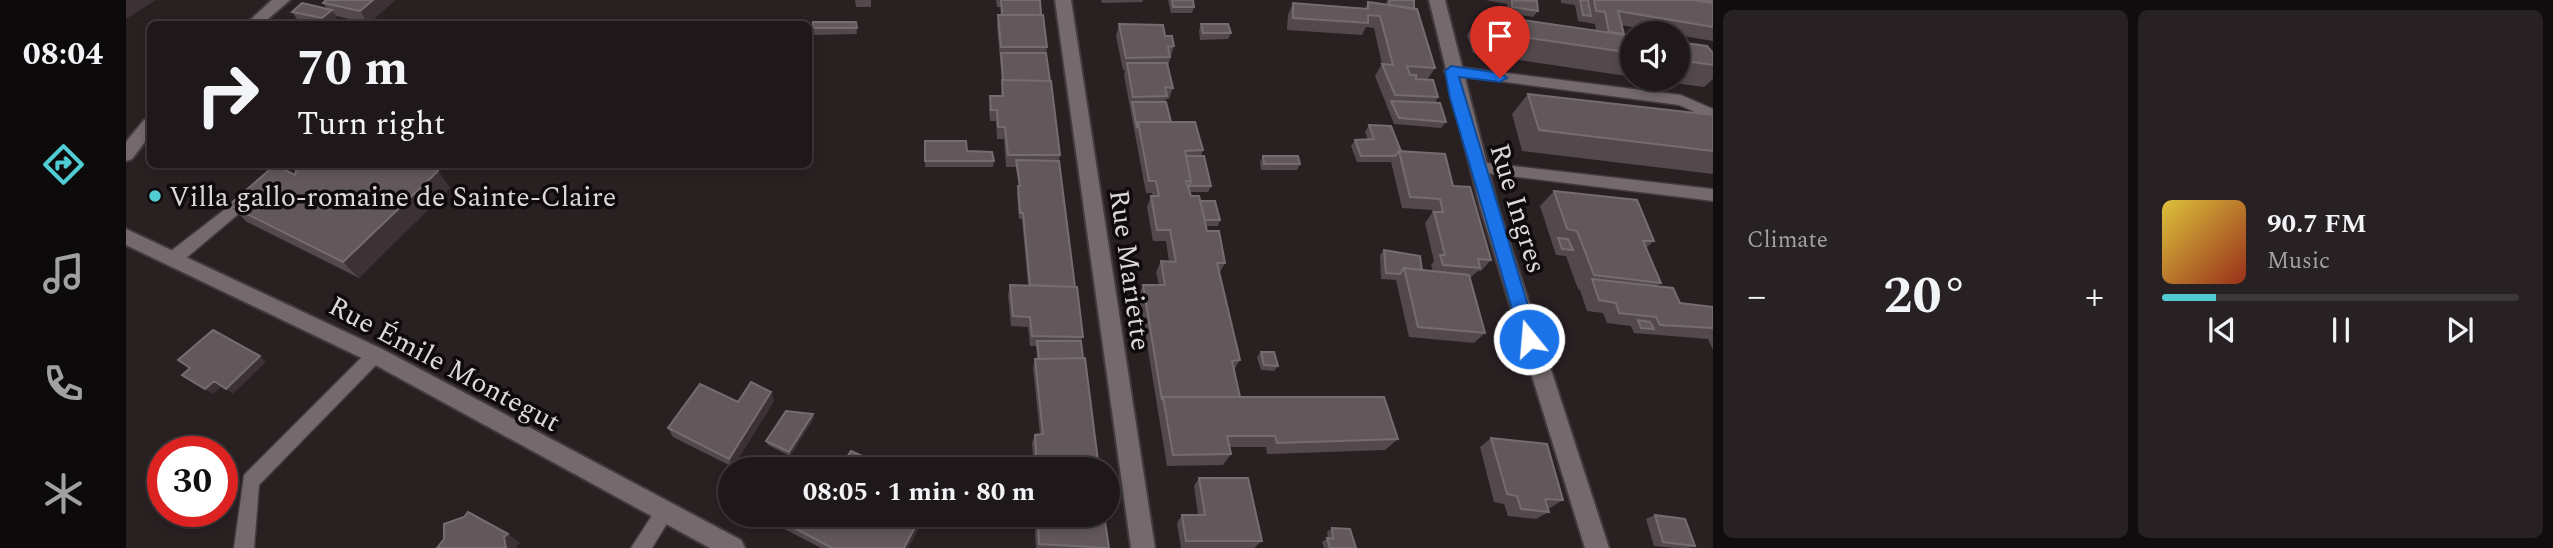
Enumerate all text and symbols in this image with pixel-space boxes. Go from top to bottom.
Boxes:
pin [1470,6,1530,78]
icon: arrive [1481,17,1519,55]
map controls [1620,21,1690,91]
button: sound [1620,21,1690,91]
text: 08:04 [23,30,103,79]
text: 70 m [297,32,408,107]
icon: right [182,49,273,140]
text: Turn right [297,100,445,149]
street label: Rue Ingres [1477,138,1558,279]
icon: directions [39,140,88,189]
place label: Villa gallo-romaine de Sainte-Claire [169,176,616,219]
street label: Rue Mariette [1097,187,1162,353]
marker: Villa gallo-romaine de Sainte-Claire [147,188,163,204]
text: 90.7 FM [2267,204,2367,244]
text: Climate [1747,223,1828,258]
text: Music [2267,244,2330,279]
icon: music [39,249,88,298]
text: 20° [1883,257,1968,336]
text: − [1747,268,1766,326]
text: + [2085,268,2104,326]
street label: Rue Émile Montegut [321,285,568,444]
position arrow [1492,302,1566,376]
icon: previous [2203,311,2241,349]
icon: pause [2322,311,2360,349]
icon: next [2441,311,2479,349]
icon: phone [39,359,88,408]
speed limit sign: 30 [147,436,238,527]
icon: climate [39,469,88,518]
text: 08:05 · 1 min · 80 m [803,472,1035,512]

